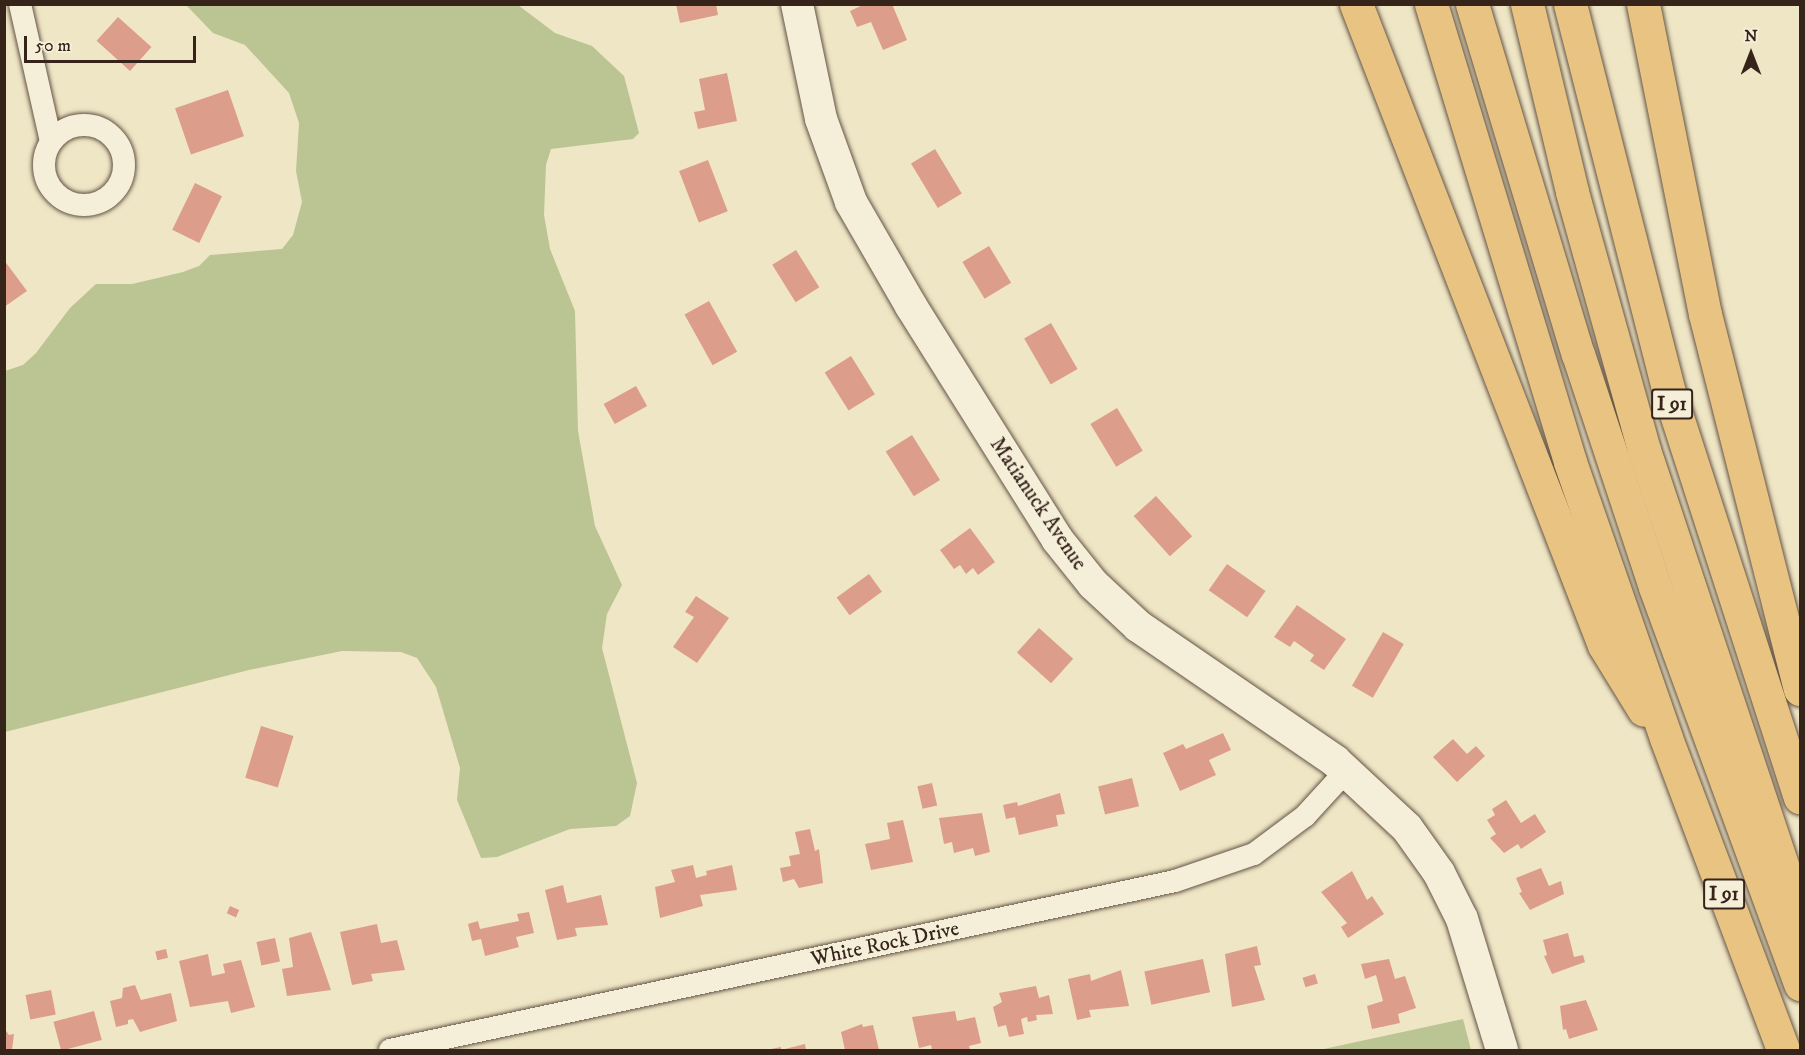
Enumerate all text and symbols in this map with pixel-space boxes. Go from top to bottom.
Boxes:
scale bar [27,24,200,62]
north arrow [1721,24,1781,84]
text: N [1744,26,1758,46]
text: 50 m [35,35,71,57]
road number: I 91 [1651,387,1693,421]
street label: Matianuck Avenue [984,433,1092,575]
road number: I 91 [1703,877,1745,911]
street label: White Rock Drive [809,916,961,972]

